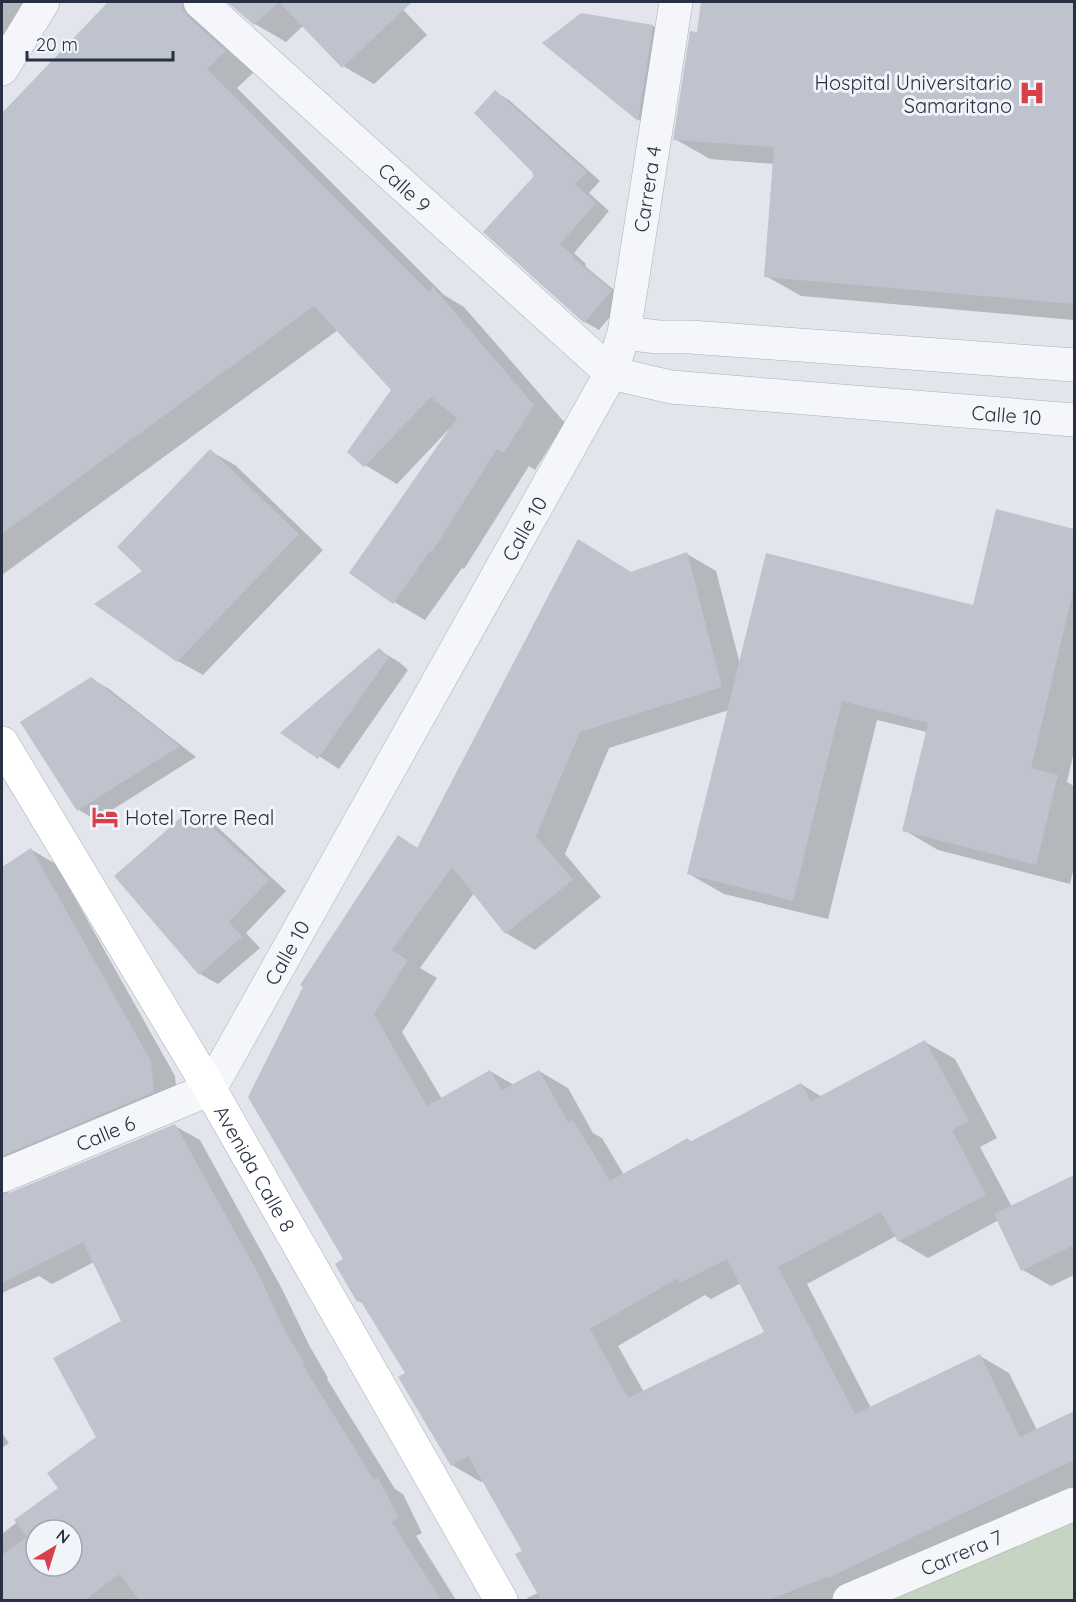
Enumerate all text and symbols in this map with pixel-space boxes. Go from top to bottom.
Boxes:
scale bar [27,24,172,62]
text: 20 m [36,33,78,56]
place label: Hospital Universitario Samaritano [815,70,1012,118]
hospital icon: Hospital Universitario Samaritano [1017,78,1047,108]
street label: Carrera 4 [628,144,666,234]
street label: Calle 9 [373,157,436,217]
street label: Calle 10 [971,399,1043,430]
street label: Calle 10 [496,492,552,565]
hotel icon: Hotel Torre Real [90,802,120,832]
place label: Hotel Torre Real [125,805,274,830]
street label: Calle 10 [258,916,315,989]
street label: Avenida Calle 8 [209,1101,301,1236]
street label: Calle 6 [72,1109,139,1156]
north arrow [24,1518,84,1578]
street label: Carrera 7 [916,1524,1006,1581]
text: N [52,1525,74,1548]

